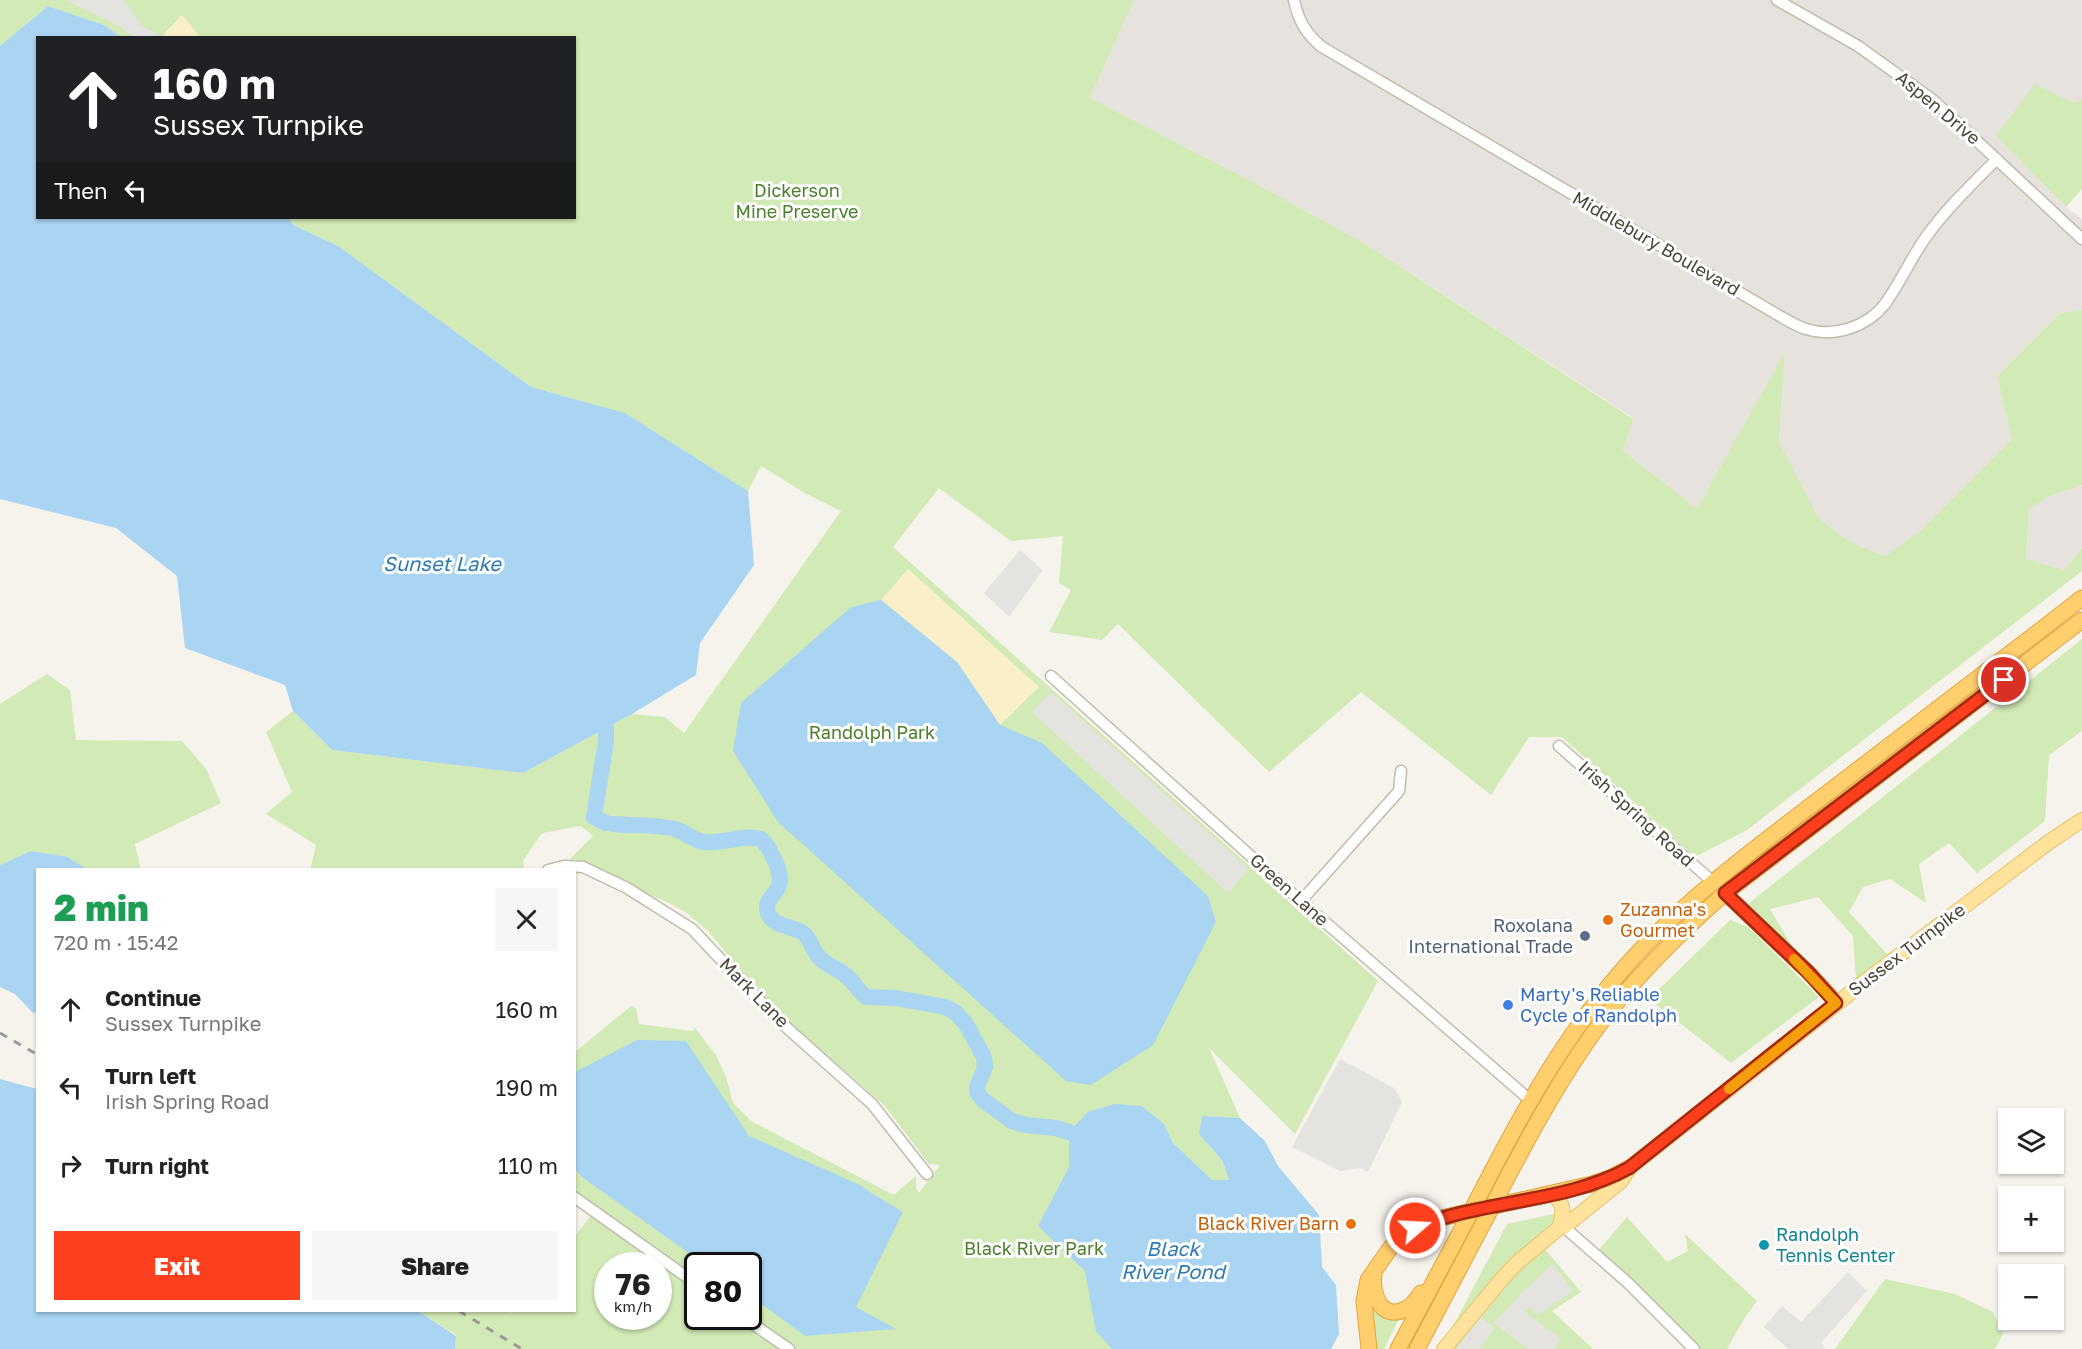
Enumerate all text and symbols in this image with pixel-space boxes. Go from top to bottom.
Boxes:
text: 160 m [153,58,276,108]
icon: ahead [54,60,132,138]
street label: Aspen Drive [1892,66,1985,149]
text: Sussex Turnpike [153,109,364,141]
icon: left [119,174,152,207]
text: Then [54,177,107,204]
park label: Dickerson Mine Preserve [735,179,859,222]
street label: Middlebury Boulevard [1569,186,1744,300]
water label: Sunset Lake [383,551,502,575]
pin [1978,654,2029,705]
icon: arrive [1987,663,2020,696]
park label: Randolph Park [809,721,935,743]
street label: Irish Spring Road [1574,756,1699,871]
street label: Green Lane [1246,848,1333,930]
text: 2 min [54,886,149,929]
button: close [495,888,558,951]
place label: Zuzanna's Gourmet [1620,898,1706,941]
street label: Sussex Turnpike [1844,898,1969,1000]
marker: Zuzanna's Gourmet [1601,913,1615,927]
place label: Roxolana International Trade [1408,914,1573,957]
marker: Roxolana International Trade [1578,929,1592,943]
text: 720 m · 15:42 [54,930,178,954]
street label: Mark Lane [715,953,794,1032]
place label: Marty's Reliable Cycle of Randolph [1520,983,1677,1026]
text: Continue [105,984,201,1011]
icon: ahead [54,993,87,1026]
text: 160 m [495,996,558,1023]
marker: Marty's Reliable Cycle of Randolph [1501,998,1515,1012]
text: Sussex Turnpike [105,1011,261,1035]
text: Turn left [105,1062,196,1089]
icon: left [54,1071,87,1104]
text: 190 m [495,1074,558,1101]
text: Irish Spring Road [105,1089,269,1113]
map controls [1998,1108,2064,1330]
button: layers [1998,1108,2064,1174]
icon: right [54,1149,87,1182]
text: Turn right [105,1152,209,1179]
text: 110 m [498,1152,558,1179]
button: + [1998,1186,2064,1252]
position arrow [1383,1196,1447,1260]
place label: Black River Barn [1197,1212,1339,1234]
marker: Black River Barn [1344,1217,1358,1231]
place label: Randolph Tennis Center [1776,1223,1895,1266]
button: Exit [54,1231,300,1300]
button: Share [312,1231,558,1300]
water label: Black River Pond [1121,1236,1228,1283]
park label: Black River Park [964,1237,1104,1259]
marker: Randolph Tennis Center [1757,1238,1771,1252]
speed limit sign: 80 [684,1252,762,1330]
button: − [1998,1264,2064,1330]
text: 76 [615,1266,651,1302]
text: km/h [614,1297,652,1315]

